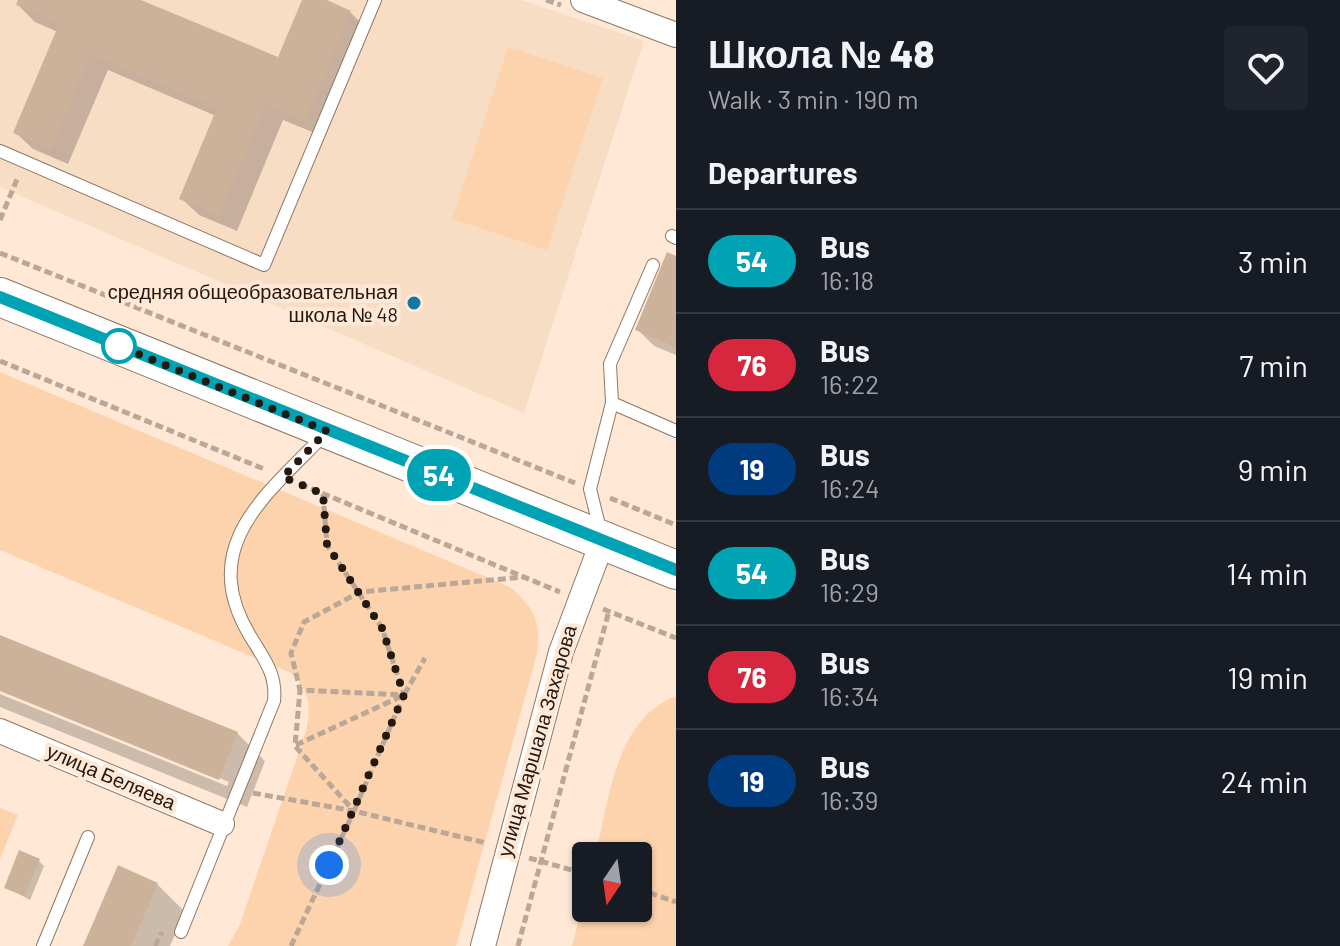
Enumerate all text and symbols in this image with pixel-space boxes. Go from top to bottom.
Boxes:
button: heart [1224,26,1308,110]
text: Школа № 48 [708,30,934,76]
text: Walk · 3 min · 190 m [708,83,918,114]
text: Departures [708,154,858,190]
text: Bus [820,228,870,264]
text: 3 min [1238,243,1308,279]
text: 54 [736,244,768,278]
text: 16:18 [820,264,874,295]
place label: средняя общеобразовательная школа № 48 [108,279,398,326]
marker: средняя общеобразовательная школа № 48 [405,294,423,312]
unlabelled marker [102,329,136,363]
text: Bus [820,332,870,368]
text: 7 min [1239,347,1308,383]
text: 76 [738,348,766,382]
text: 16:22 [820,368,879,399]
text: Bus [820,436,870,472]
line badge: 54 [403,449,475,501]
text: 9 min [1238,451,1308,487]
text: 19 [740,452,764,486]
text: 54 [423,458,455,492]
text: 16:24 [820,472,880,503]
text: Bus [820,540,870,576]
text: 14 min [1226,555,1308,591]
text: 54 [736,556,768,590]
text: 16:29 [820,576,879,607]
street label: улица Маршала Захарова [491,621,581,859]
text: Bus [820,644,870,680]
text: 19 min [1227,659,1308,695]
text: 76 [738,660,766,694]
text: 16:34 [820,680,879,711]
street label: улица Беляева [43,738,180,814]
text: Bus [820,748,870,784]
text: 24 min [1221,763,1308,799]
text: 19 [740,764,764,798]
text: 16:39 [820,784,878,815]
north arrow [572,842,652,922]
map controls [572,842,652,922]
your location [309,845,349,885]

